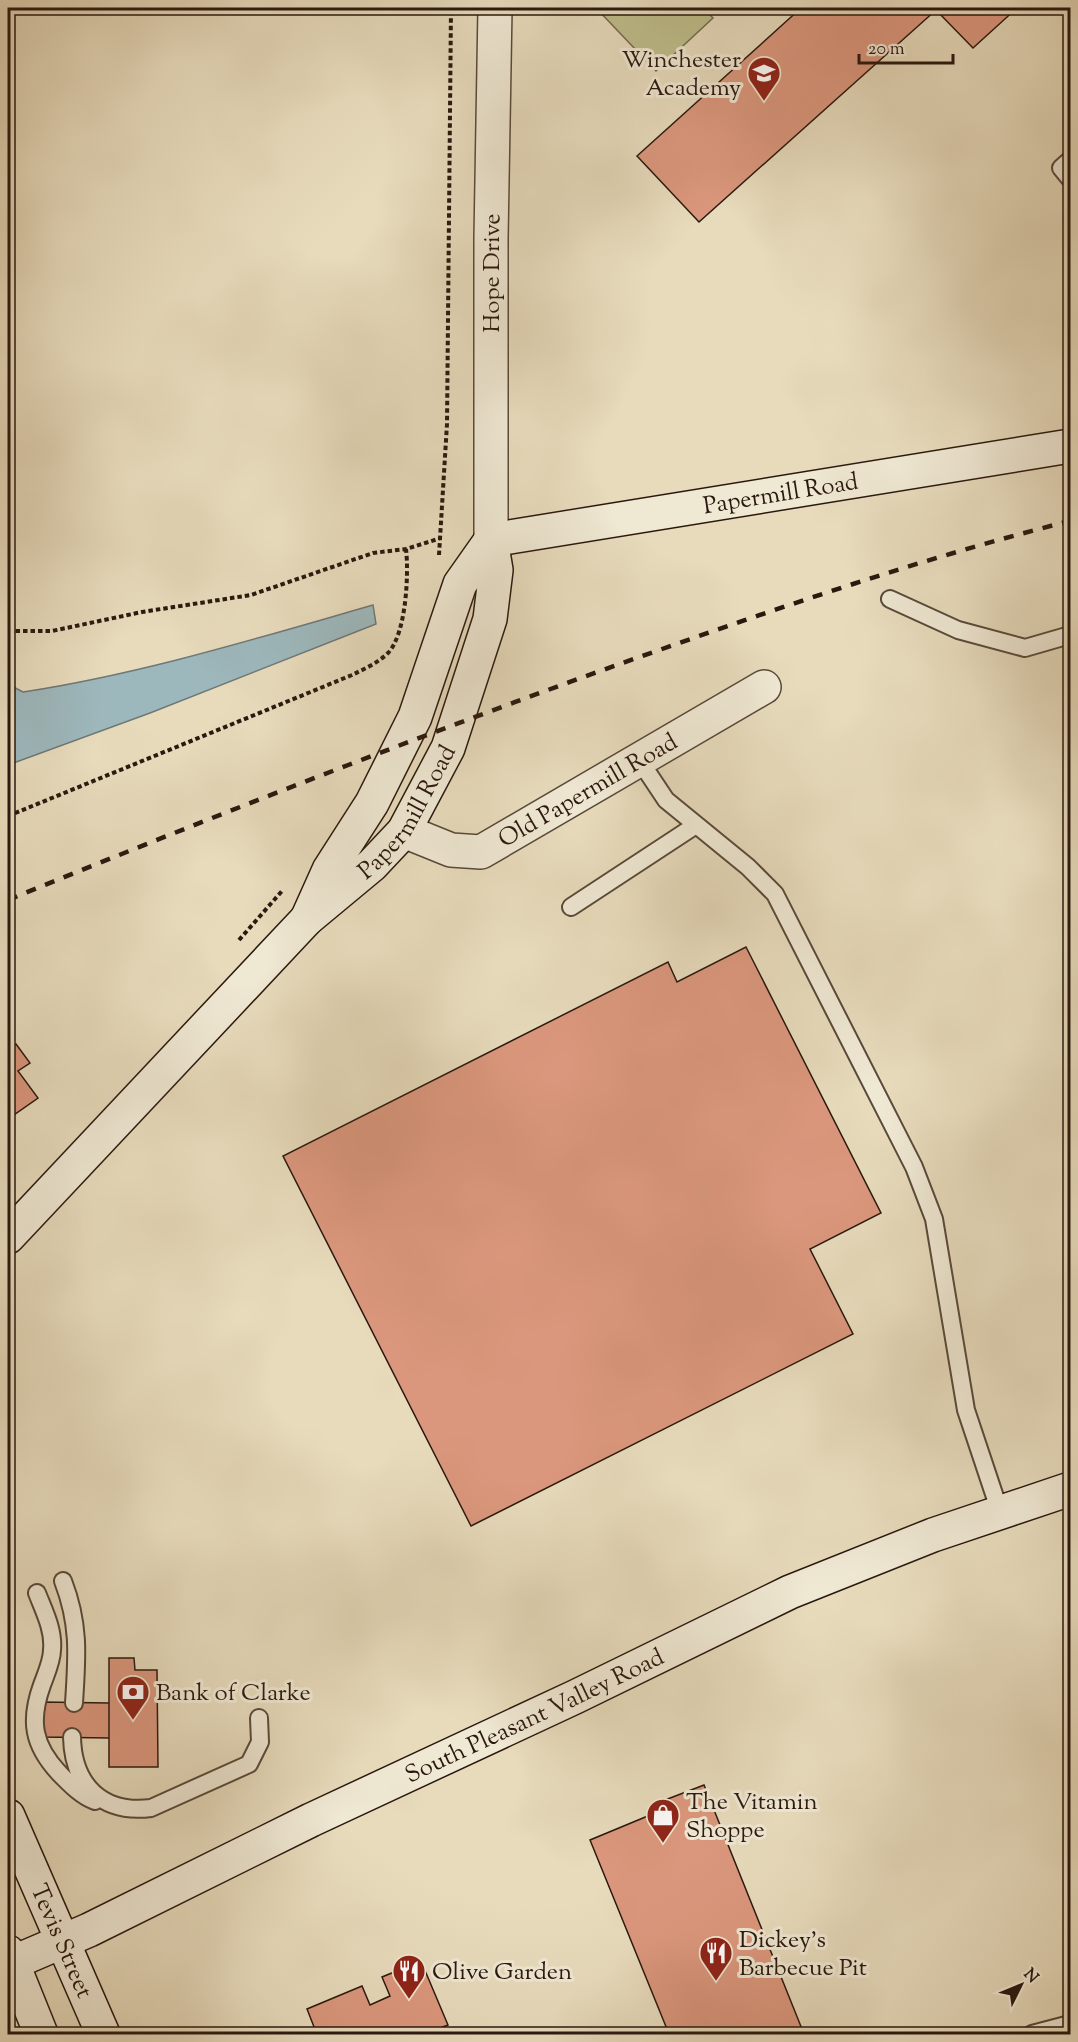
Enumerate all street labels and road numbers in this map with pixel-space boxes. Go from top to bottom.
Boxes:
street label: Hope Drive [476,213,510,333]
street label: Papermill Road [701,466,861,524]
street label: Old Papermill Road [492,726,685,857]
street label: Papermill Road [351,739,466,889]
street label: South Pleasant Valley Road [400,1641,671,1793]
street label: Tevis Street [21,1879,100,2004]

